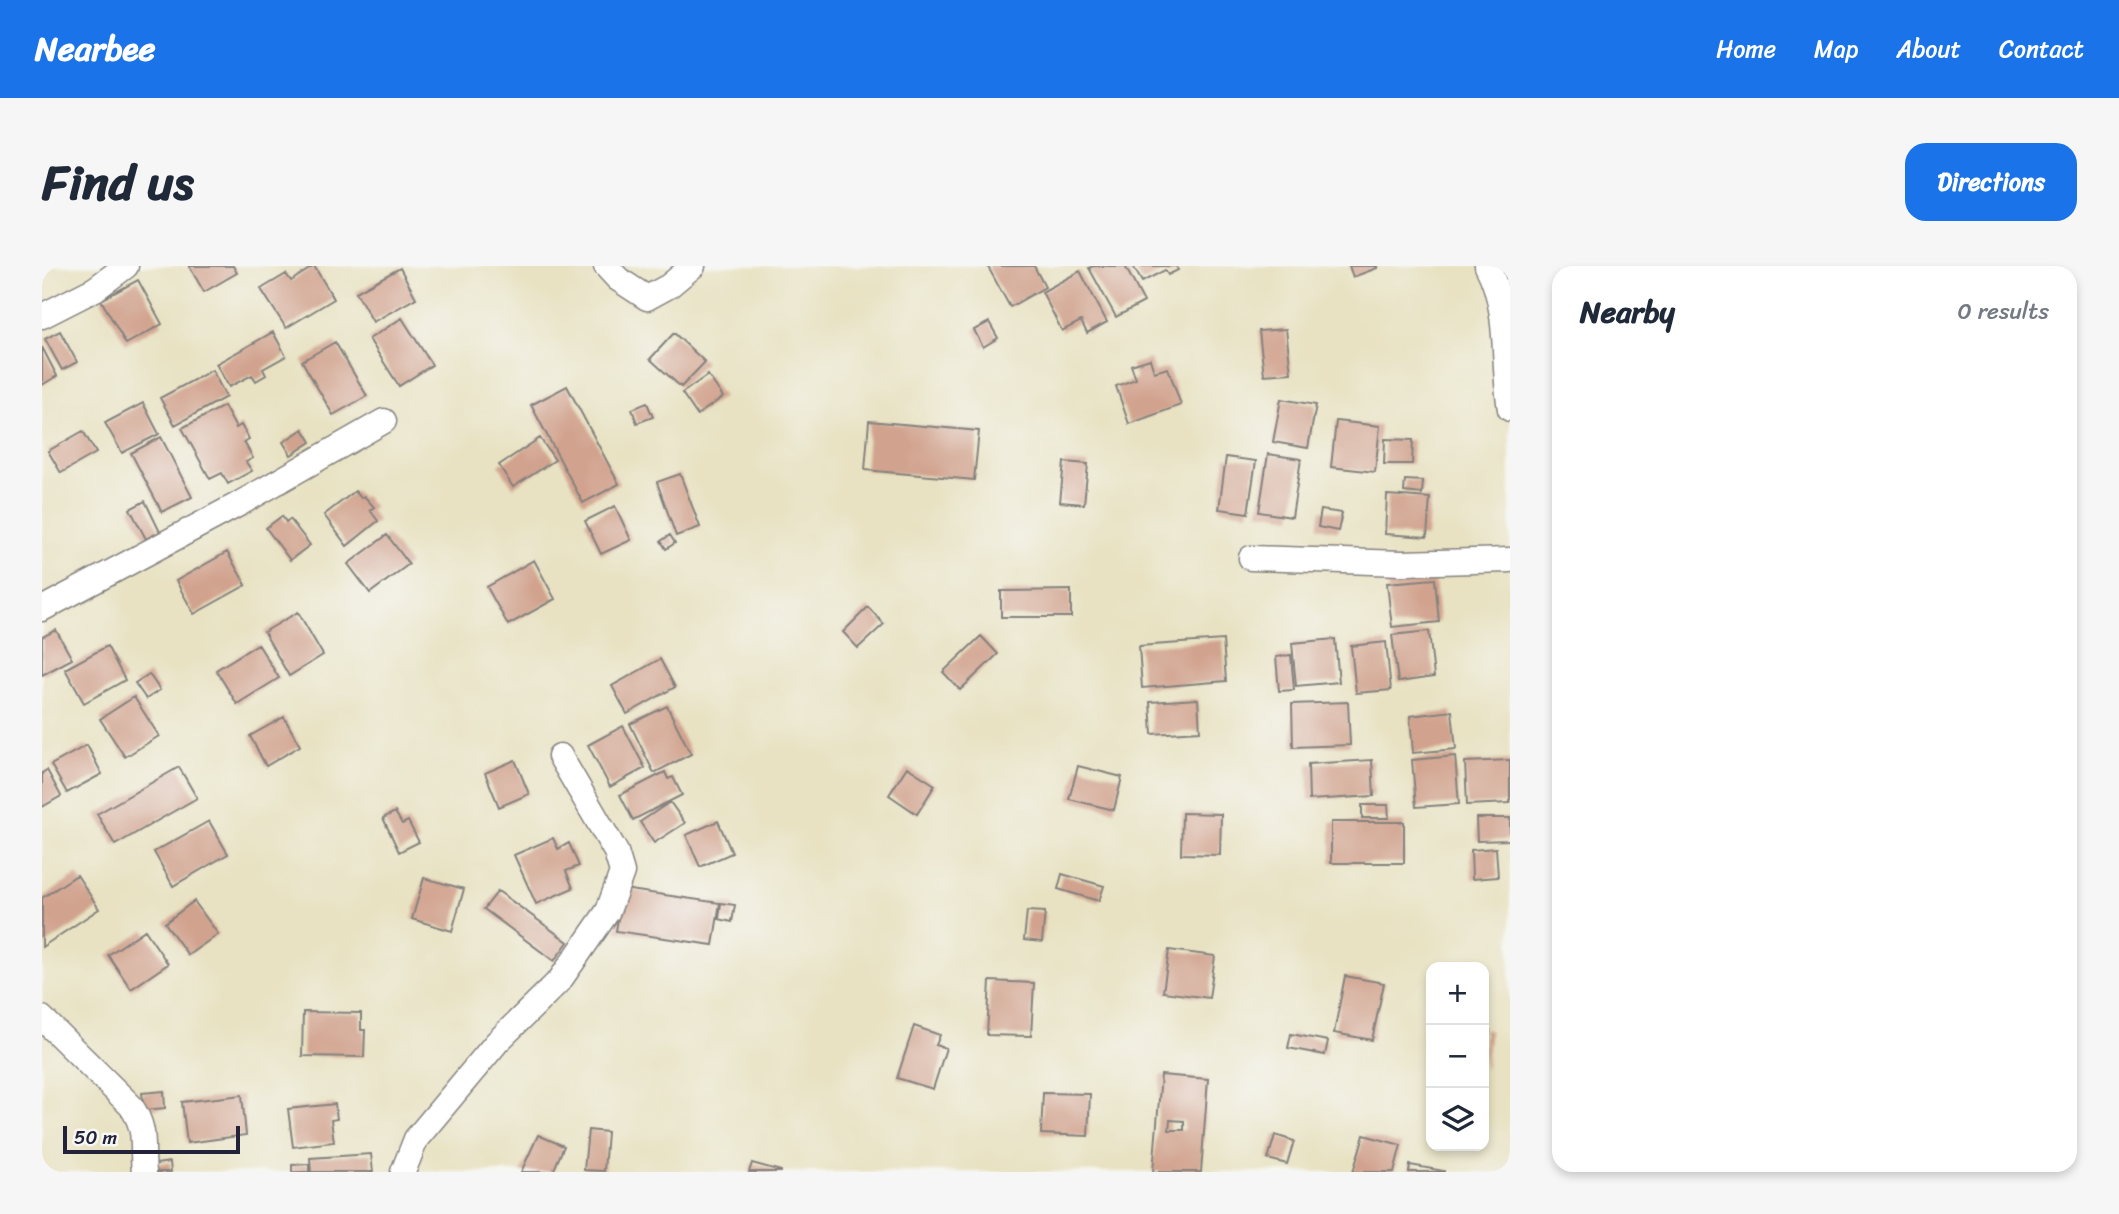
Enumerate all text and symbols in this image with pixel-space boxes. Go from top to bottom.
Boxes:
text: Nearbee [35,20,155,78]
text: Home [1716,28,1776,70]
text: Map [1814,28,1858,70]
text: About [1896,28,1961,70]
text: Contact [1999,28,2084,70]
text: Find us [42,139,194,226]
button: Directions [1905,143,2077,221]
text: Nearby [1580,285,1675,339]
text: 0 results [1957,291,2049,332]
map controls [1426,962,1489,1151]
button: + [1426,962,1489,1025]
button: − [1426,1025,1489,1088]
button: layers [1426,1088,1489,1151]
text: 50 m [74,1121,117,1154]
scale bar [63,1123,240,1155]

